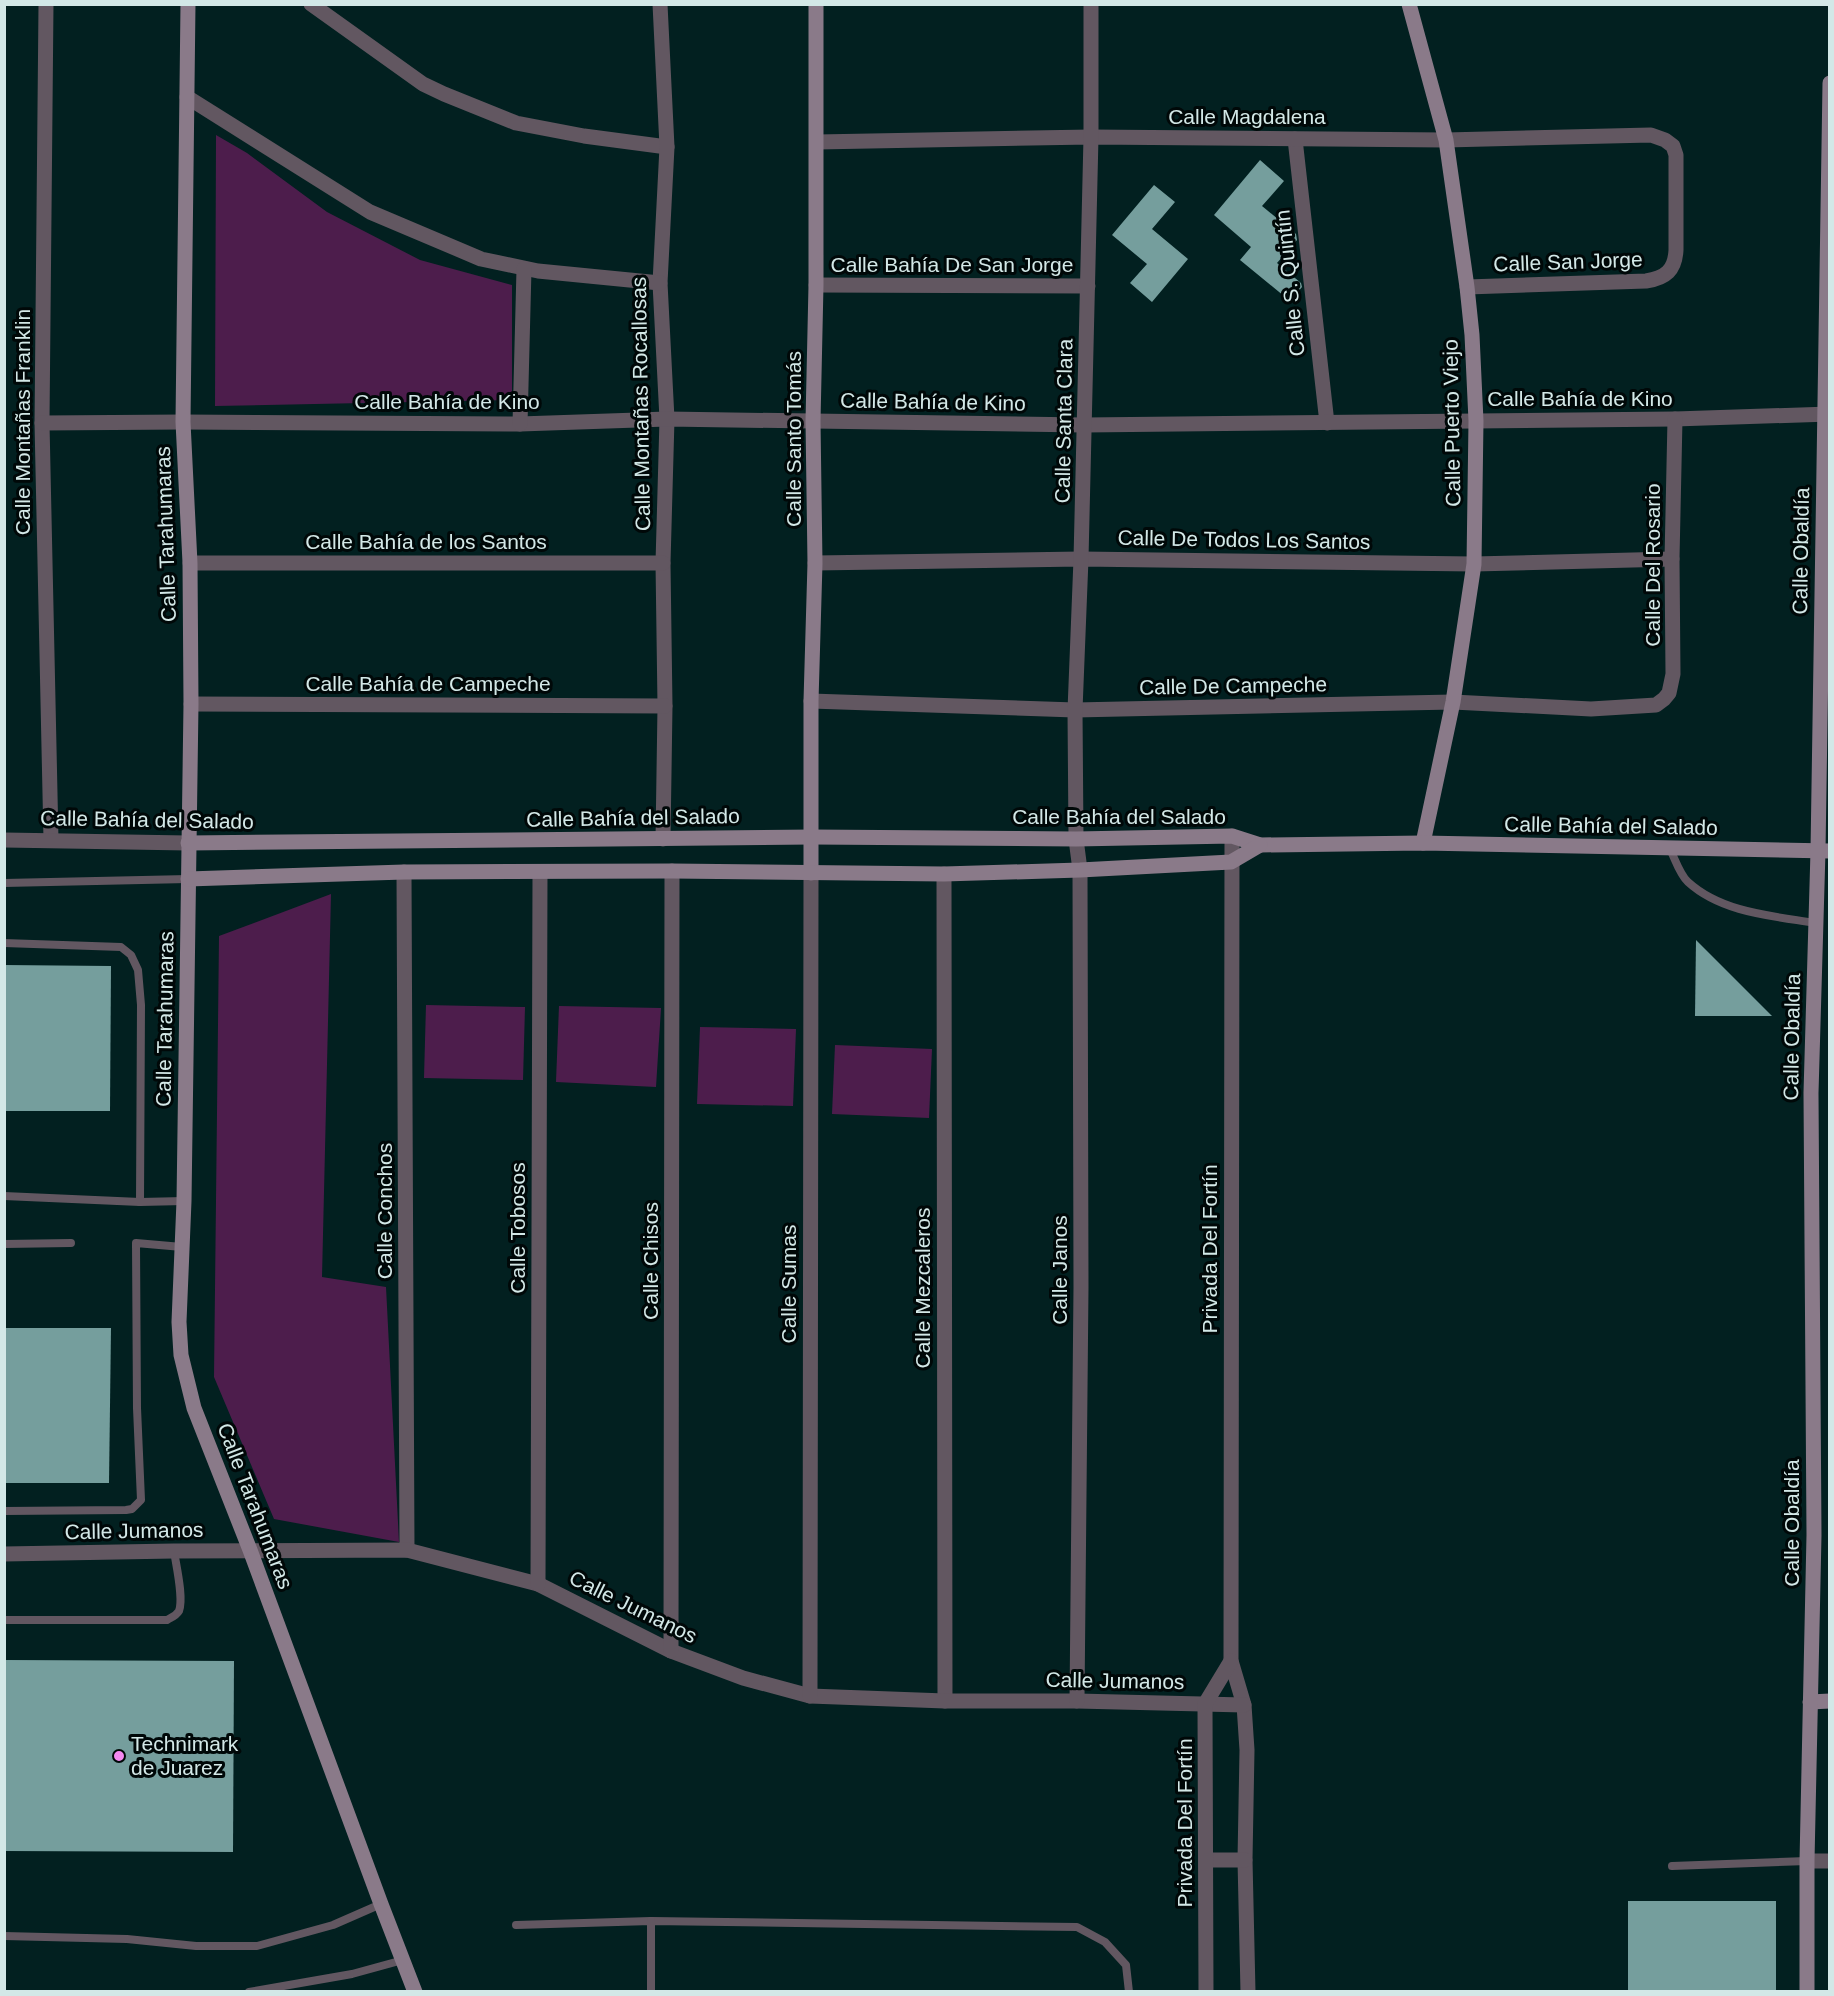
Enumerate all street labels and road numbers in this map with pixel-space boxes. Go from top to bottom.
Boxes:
street label: Calle Magdalena [1168,105,1326,128]
street label: Calle S. Quintín [1270,209,1309,357]
street label: Calle San Jorge [1493,247,1643,276]
street label: Calle Bahía De San Jorge [831,253,1073,276]
street label: Calle Montañas Rocallosas [627,277,654,531]
street label: Calle Montañas Franklin [11,309,34,535]
street label: Calle Santa Clara [1051,338,1076,503]
street label: Calle Puerto Viejo [1439,339,1464,507]
street label: Calle Santo Tomás [782,351,805,527]
street label: Calle Bahía de Kino [1487,387,1673,410]
street label: Calle Bahía de Kino [840,388,1026,415]
street label: Calle Bahía de Kino [354,390,540,413]
street label: Calle Tarahumaras [151,446,180,622]
street label: Calle Del Rosario [1641,483,1664,647]
street label: Calle Obaldía [1788,487,1813,615]
street label: Calle De Todos Los Santos [1117,526,1371,553]
street label: Calle Bahía de los Santos [305,530,547,553]
street label: Calle Bahía de Campeche [305,672,551,695]
street label: Calle De Campeche [1139,672,1327,699]
street label: Calle Bahía del Salado [526,804,740,831]
street label: Calle Bahía del Salado [1012,805,1226,828]
street label: Calle Bahía del Salado [40,806,254,833]
street label: Calle Bahía del Salado [1504,812,1718,839]
street label: Calle Tarahumaras [151,931,178,1107]
street label: Calle Obaldía [1779,973,1804,1101]
street label: Calle Conchos [373,1143,396,1279]
street label: Calle Tobosos [506,1162,529,1294]
street label: Privada Del Fortín [1198,1164,1221,1334]
street label: Calle Chisos [639,1202,662,1320]
street label: Calle Mezcaleros [911,1207,934,1369]
street label: Calle Janos [1048,1215,1071,1325]
street label: Calle Sumas [777,1224,800,1344]
street label: Calle Tarahumaras [213,1420,298,1592]
street label: Calle Obaldía [1780,1459,1803,1587]
street label: Calle Jumanos [64,1518,204,1543]
street label: Calle Jumanos [566,1566,701,1647]
street label: Calle Jumanos [1045,1668,1185,1693]
street label: Privada Del Fortín [1173,1738,1196,1908]

